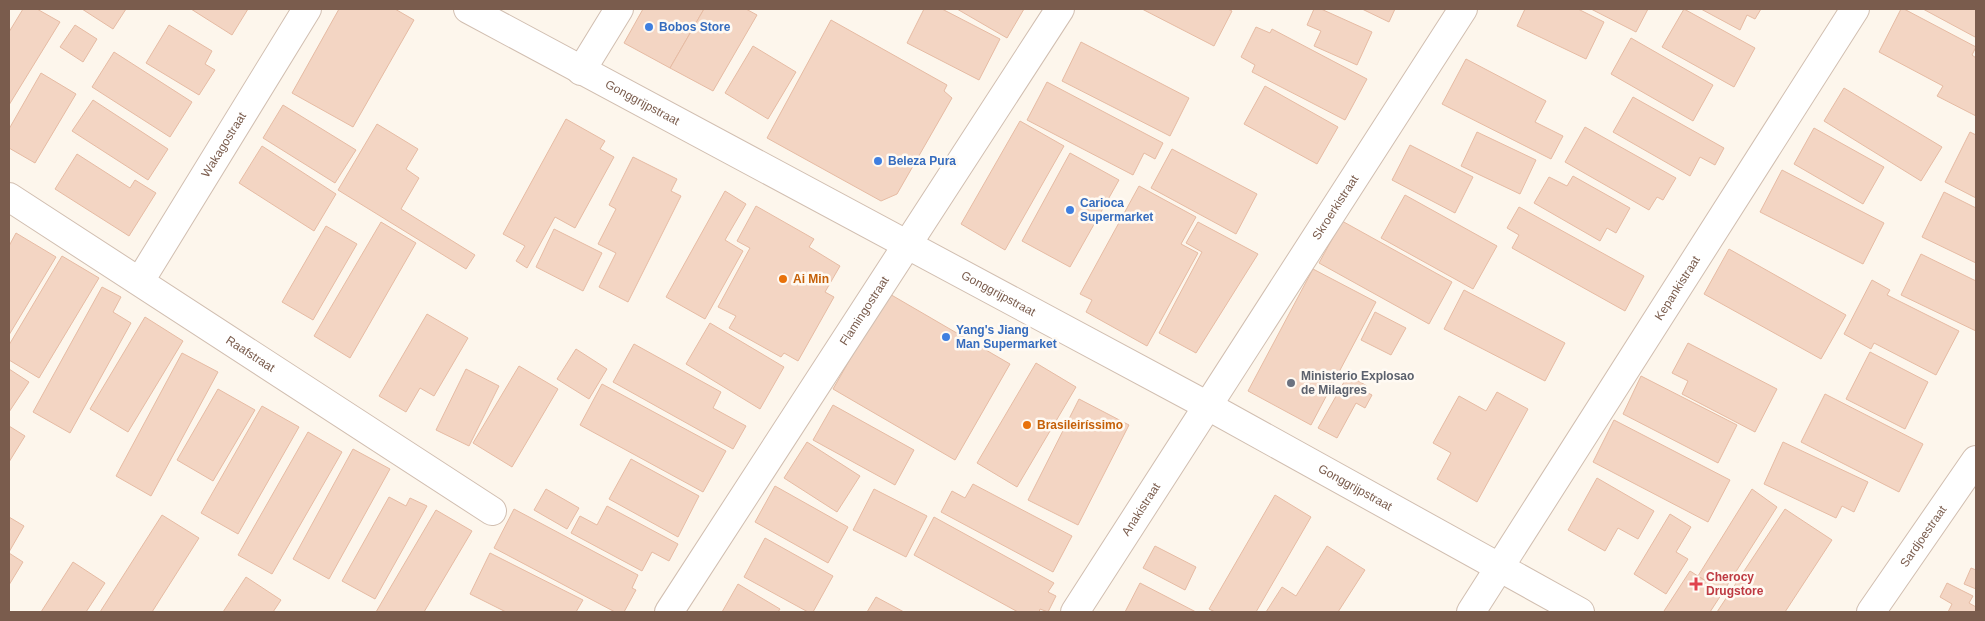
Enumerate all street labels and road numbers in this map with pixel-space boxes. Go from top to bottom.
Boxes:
street label: Gonggrijpstraat [603,77,683,129]
street label: Wakagostraat [198,109,249,180]
street label: Skroerkistraat [1309,172,1362,242]
street label: Kepankistraat [1652,253,1703,323]
street label: Gonggrijpstraat [959,268,1039,320]
street label: Flamingostraat [837,273,892,348]
street label: Raafstraat [223,333,278,375]
street label: Gonggrijpstraat [1316,461,1395,514]
street label: Anakistraat [1119,480,1164,538]
street label: Sardjoestraat [1897,502,1950,570]

